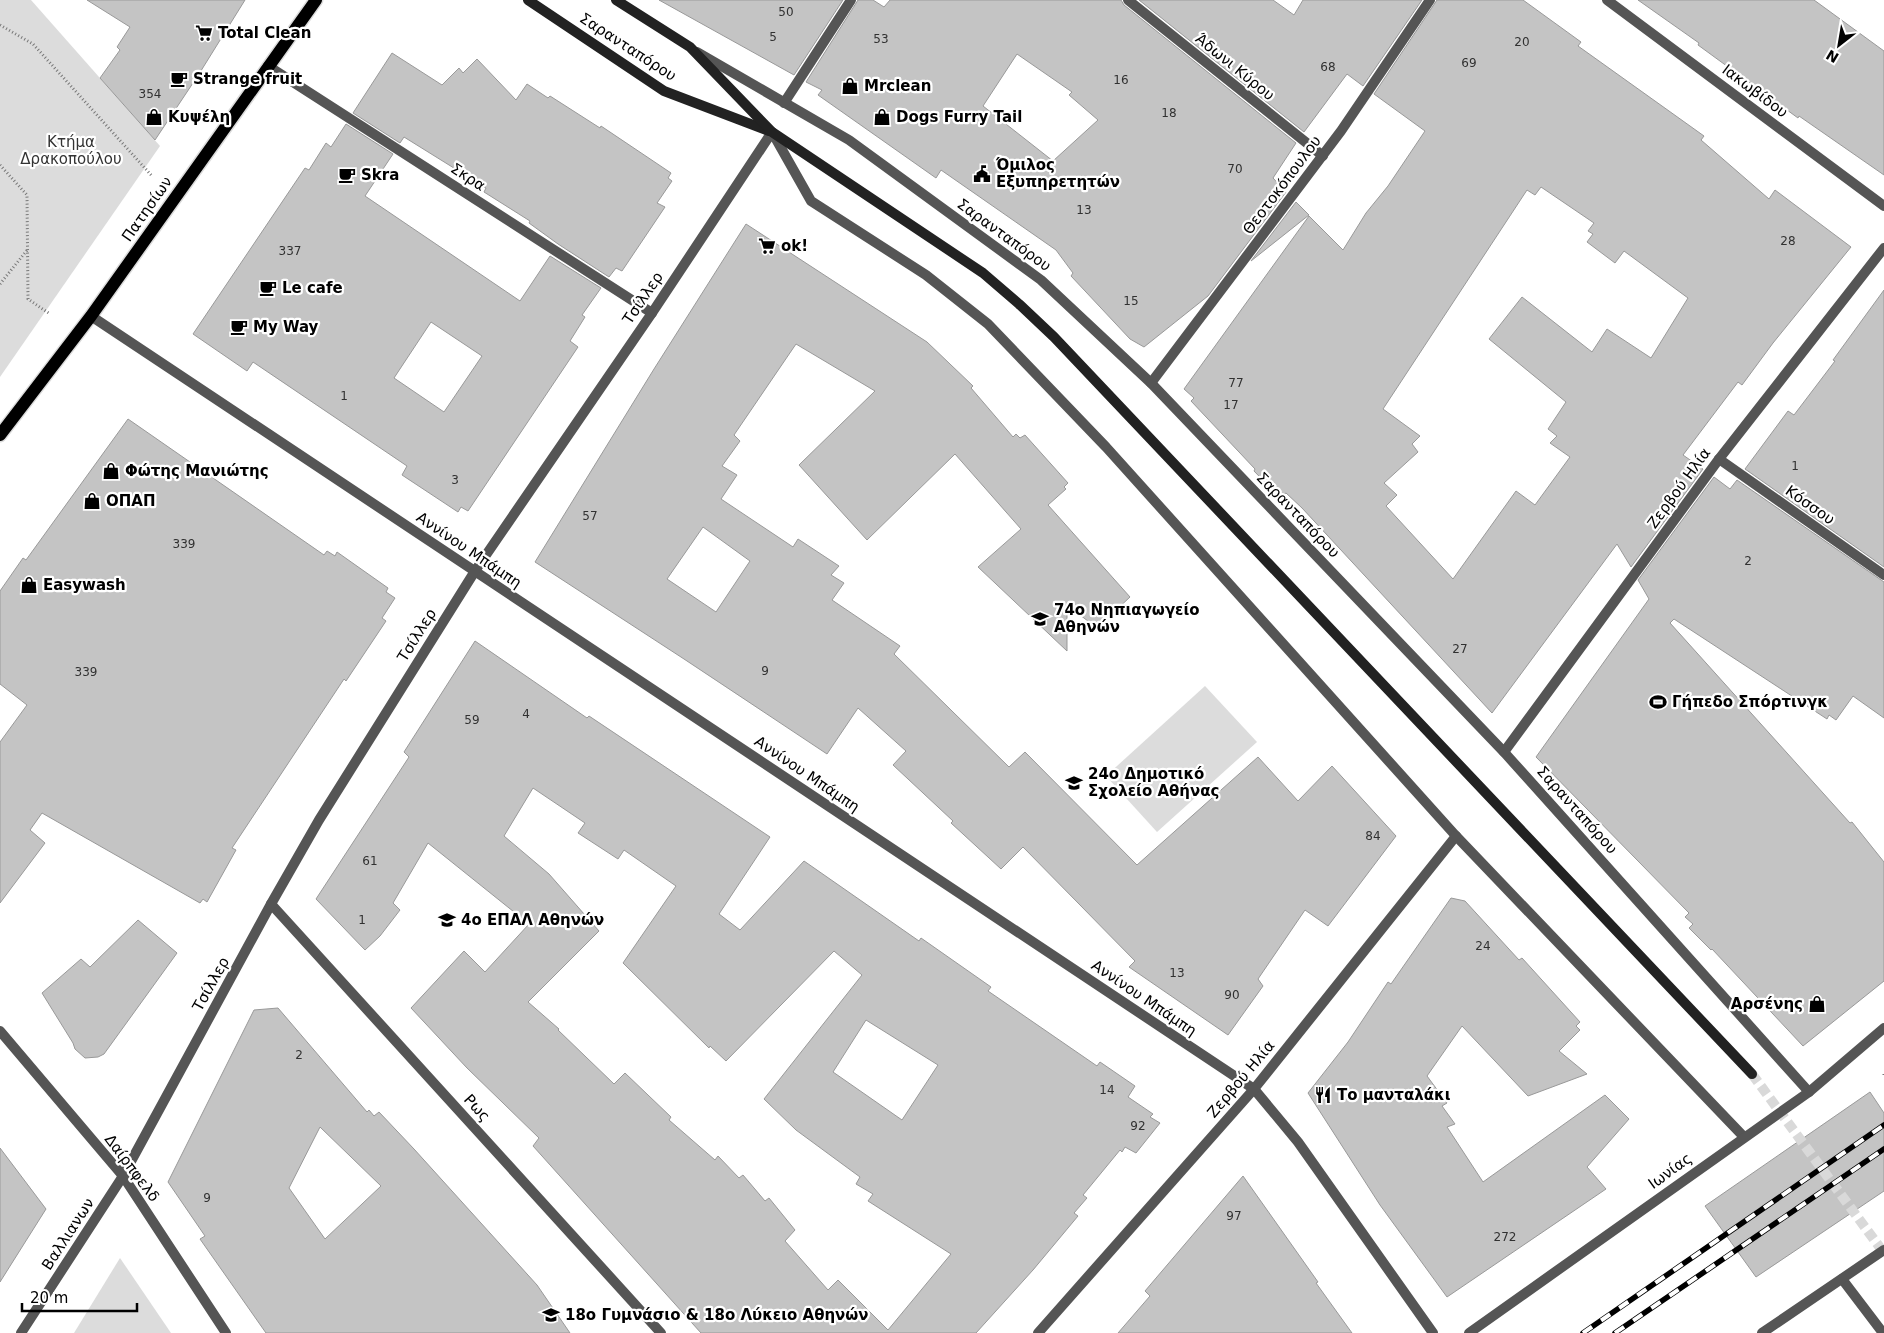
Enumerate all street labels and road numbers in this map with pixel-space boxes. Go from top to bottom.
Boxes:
street label: Σαρανταπόρου [576,9,680,85]
street label: Άδωνι Κύρου [1192,30,1278,104]
street label: Ιακωβίδου [1719,61,1791,121]
street label: Θεοτοκόπουλου [1239,132,1325,238]
street label: Σκρα [447,159,489,195]
street label: Πατησίων [118,173,176,245]
street label: Σαρανταπόρου [954,195,1054,275]
street label: Τσίλλερ [618,268,667,328]
street label: Ζερβού Ηλία [1644,444,1714,532]
street label: Σαρανταπόρου [1253,469,1343,561]
street label: Κόσσου [1782,482,1838,528]
street label: Αννίνου Μπάμπη [413,508,525,592]
street label: Τσίλλερ [393,605,440,666]
street label: Αννίνου Μπάμπη [751,732,863,816]
street label: Σαρανταπόρου [1533,762,1621,858]
street label: Τσίλλερ [188,954,233,1015]
street label: Αννίνου Μπάμπη [1088,956,1200,1040]
street label: Ζερβού Ηλία [1203,1037,1279,1121]
street label: Ρως [460,1091,494,1125]
street label: Δαίρπφελδ [101,1131,163,1205]
street label: Ιωνίας [1645,1149,1695,1193]
street label: Βαλλιανων [38,1195,98,1273]

